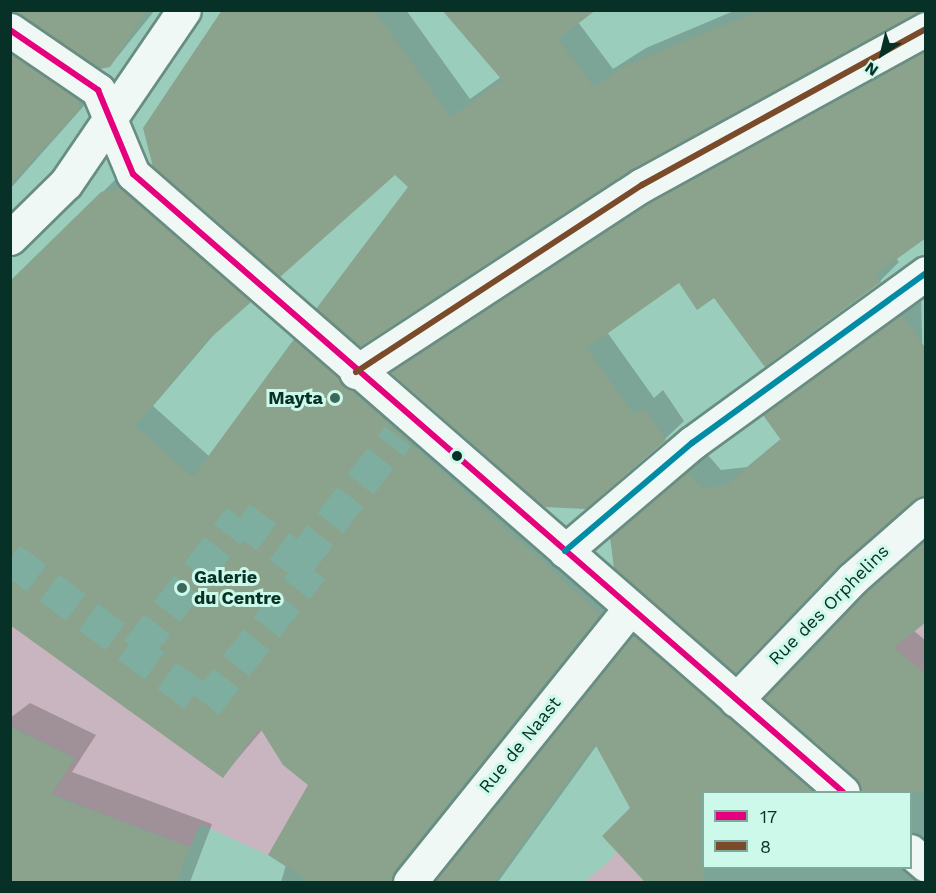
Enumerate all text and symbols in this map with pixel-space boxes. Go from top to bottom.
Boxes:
north arrow [852,24,912,84]
text: N [861,58,882,80]
place label: Mayta [268,387,323,409]
marker: Mayta [328,391,342,405]
unlabelled marker [451,450,463,462]
street label: Rue des Orphelins [764,540,894,670]
place label: Galerie du Centre [194,567,281,610]
marker: Galerie du Centre [175,581,189,595]
street label: Rue de Naast [475,692,565,798]
legend [702,791,912,869]
text: 17 [760,806,777,827]
text: 8 [760,836,771,857]

